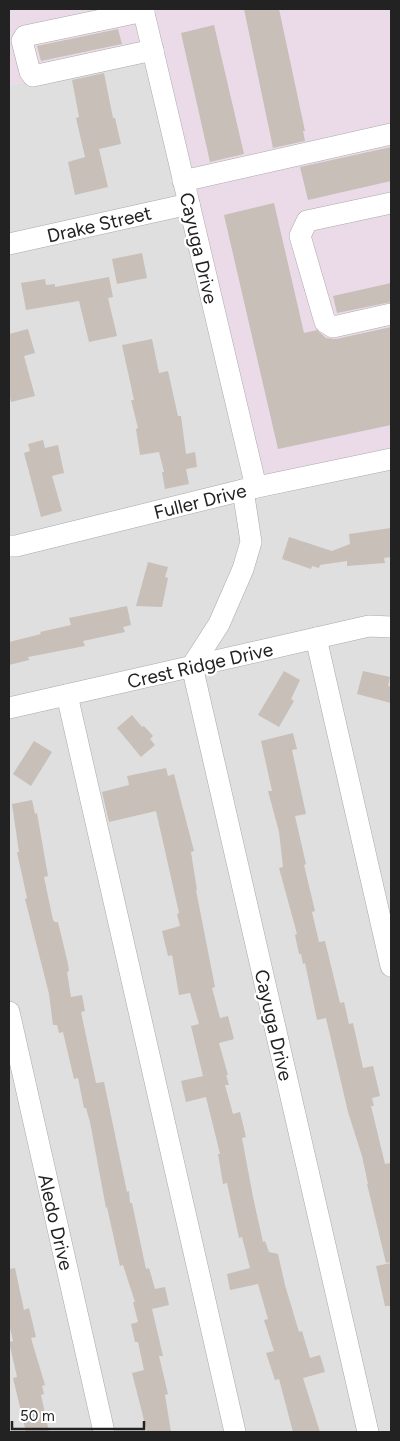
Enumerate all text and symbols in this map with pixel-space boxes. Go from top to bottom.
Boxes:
street label: Cayuga Drive [175,190,222,306]
street label: Drake Street [45,201,154,248]
street label: Fuller Drive [151,479,249,524]
street label: Crest Ridge Drive [125,638,275,693]
street label: Cayuga Drive [250,967,297,1083]
street label: Aledo Drive [33,1172,78,1273]
scale bar [12,1398,145,1430]
text: 50 m [20,1407,55,1425]

